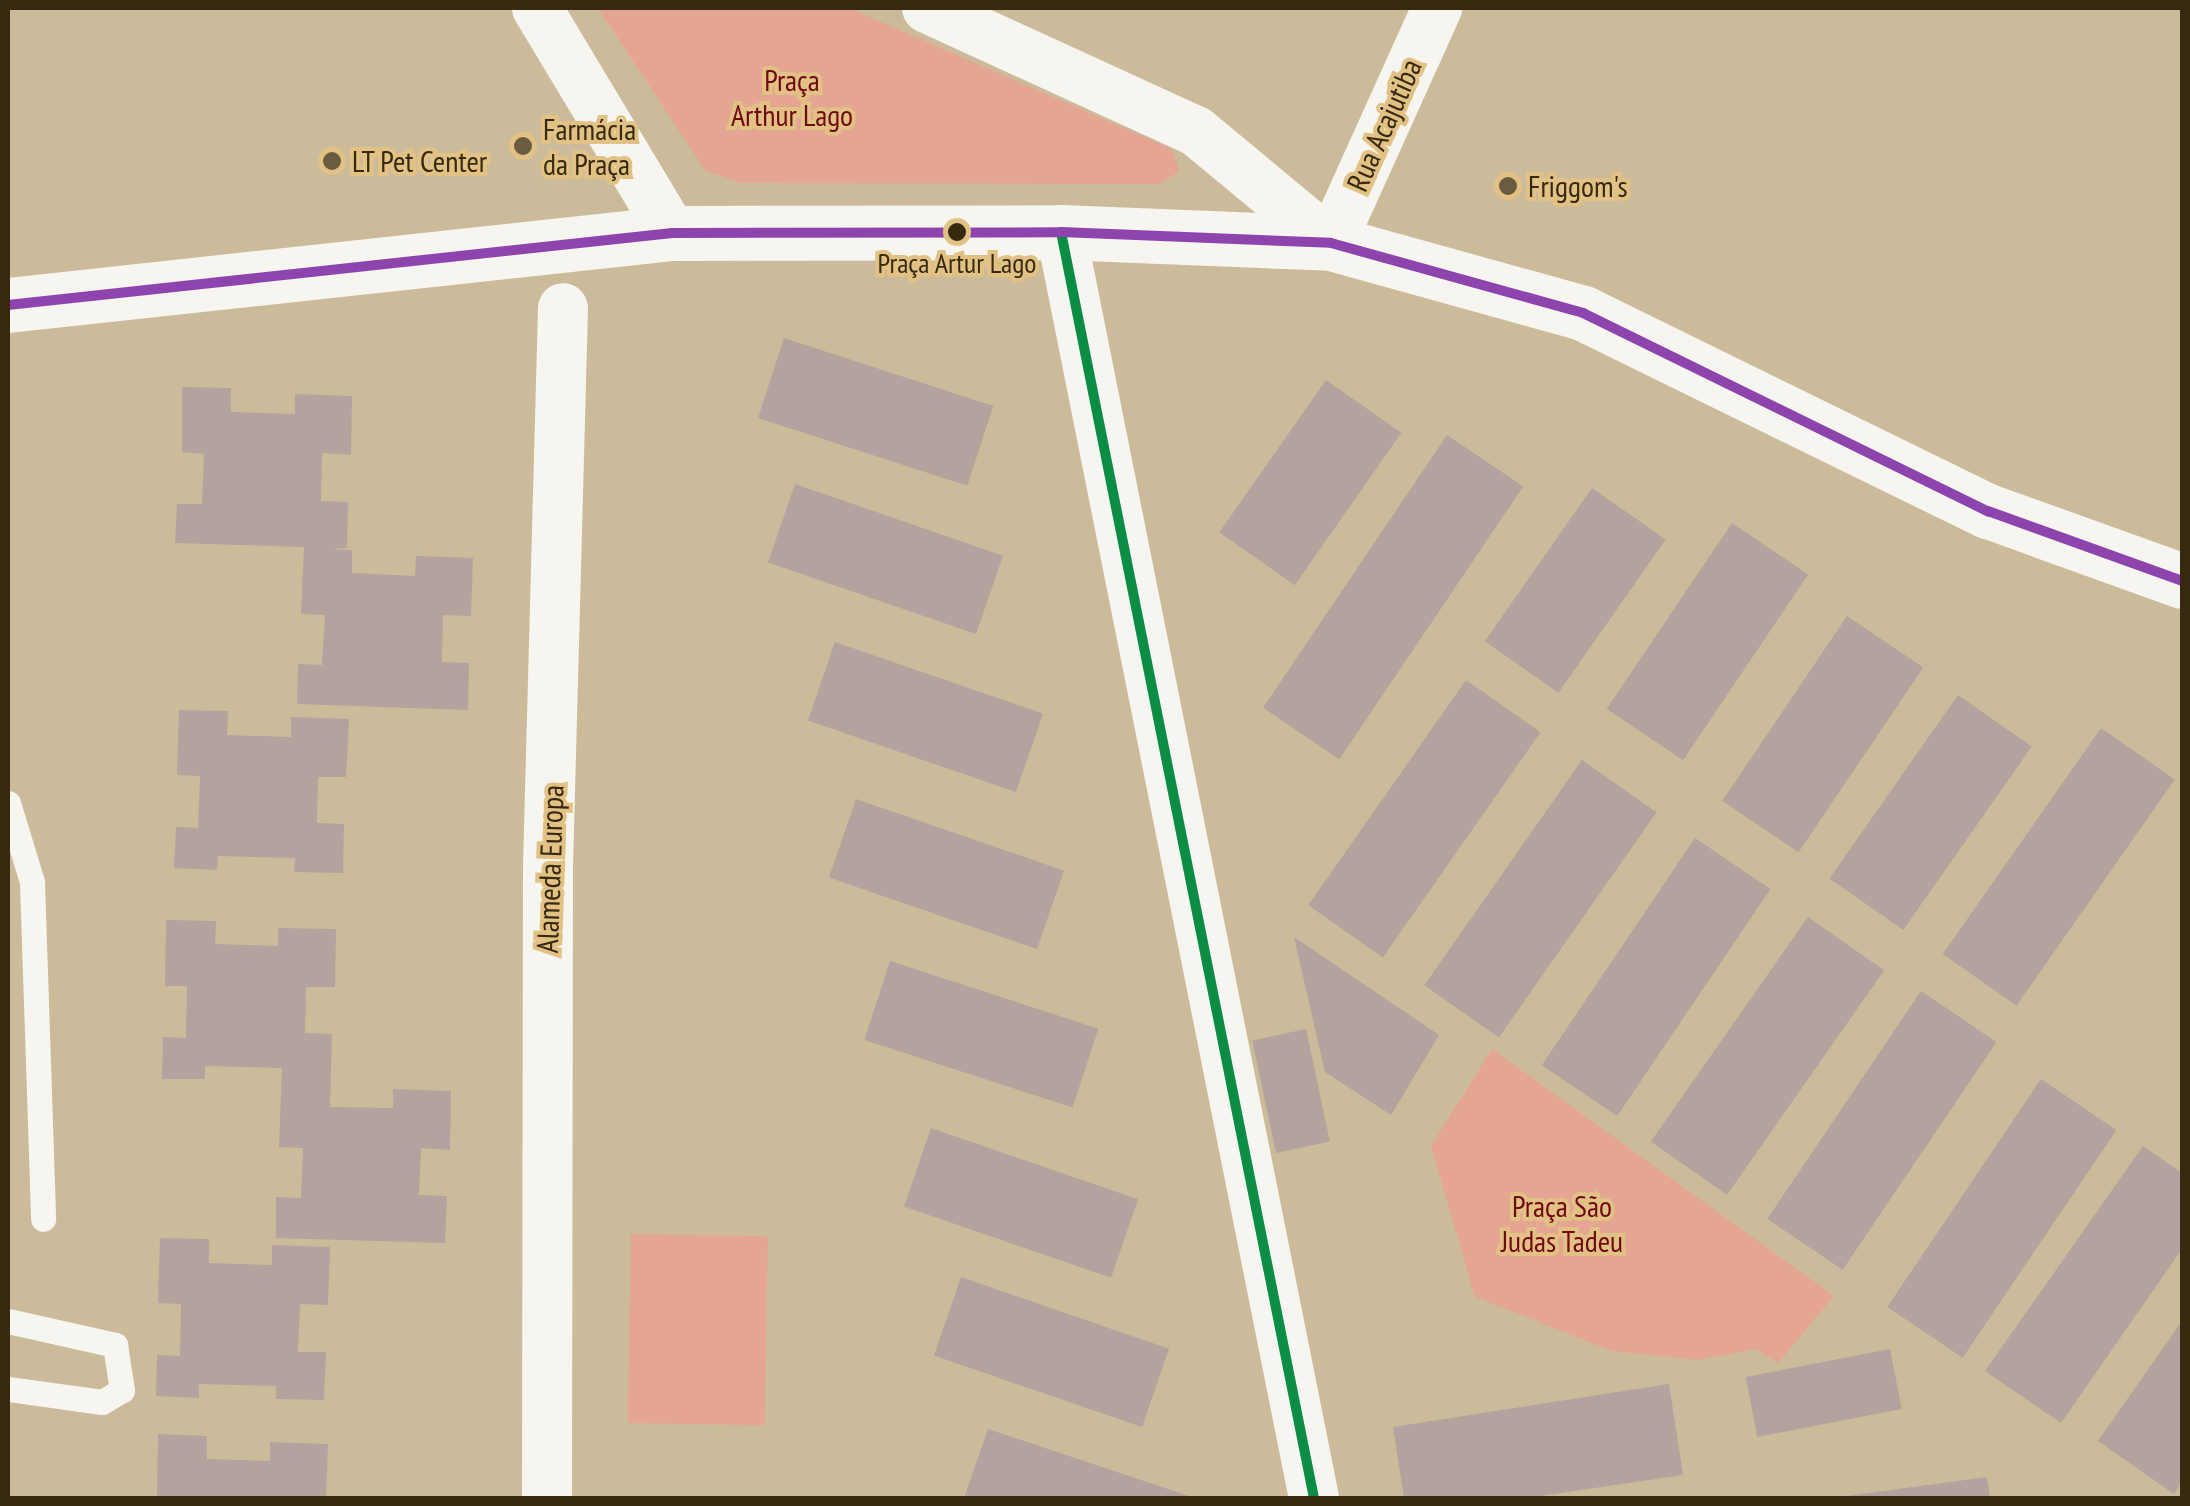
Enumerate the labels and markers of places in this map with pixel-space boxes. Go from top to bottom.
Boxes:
place label: Farmácia da Praça [543,111,636,182]
marker: Farmácia da Praça [512,135,534,157]
place label: LT Pet Center [352,143,488,179]
marker: LT Pet Center [321,150,343,172]
place label: Friggom's [1528,168,1628,204]
marker: Friggom's [1497,175,1519,197]
marker: Praça Artur Lago [947,222,967,242]
place label: Praça Artur Lago [877,246,1037,280]

